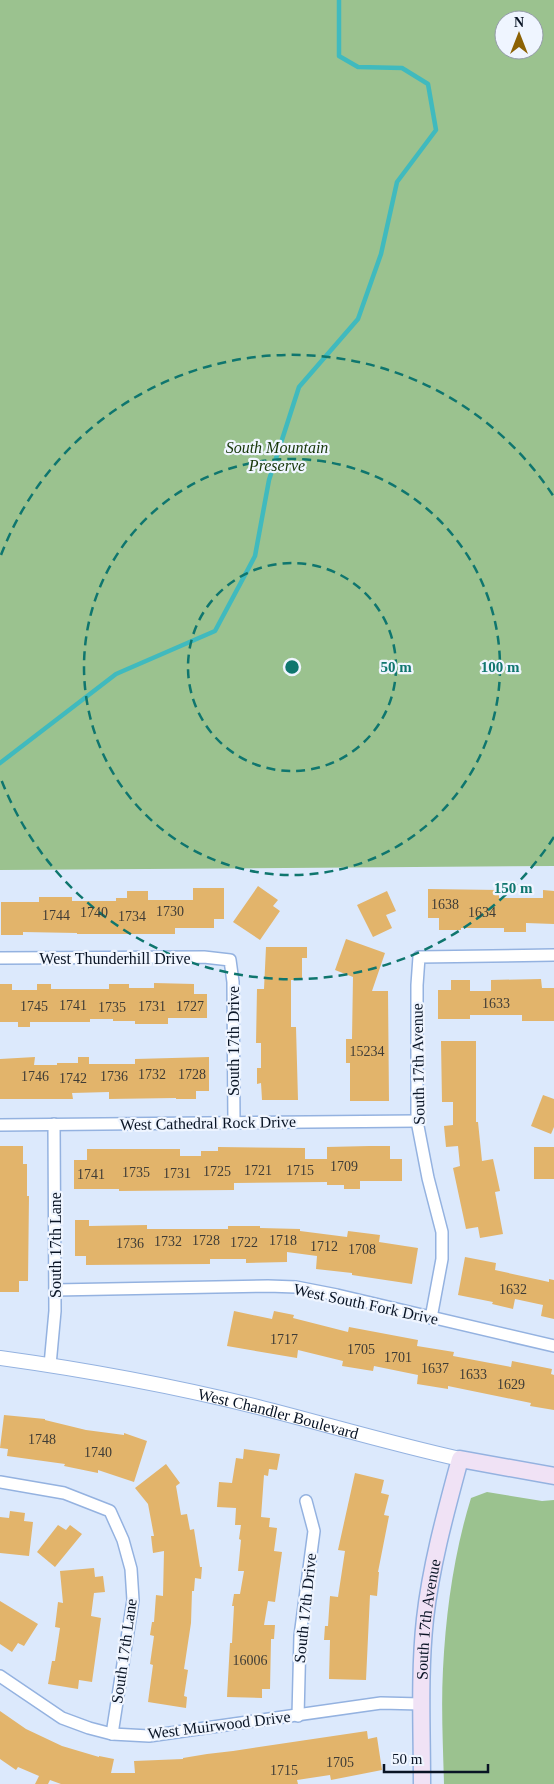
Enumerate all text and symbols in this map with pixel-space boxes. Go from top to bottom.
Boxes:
north arrow [494,10,544,60]
text: N [514,15,524,30]
park label: South Mountain Preserve [226,439,328,474]
centre of rings [283,658,301,676]
text: 50 m [380,659,412,675]
text: 100 m [481,659,520,675]
text: 150 m [494,880,533,896]
house number: 1638 [431,897,459,912]
house number: 1730 [156,904,184,919]
house number: 1740 [80,905,108,920]
house number: 1634 [468,905,496,920]
house number: 1744 [42,908,70,923]
house number: 1734 [118,909,146,924]
street label: West Thunderhill Drive [39,950,191,967]
street label: South 17th Drive [225,986,242,1096]
house number: 1633 [482,996,510,1011]
house number: 1741 [59,998,87,1013]
house number: 1745 [20,999,48,1014]
house number: 1731 [138,999,166,1014]
house number: 1727 [176,999,204,1014]
house number: 1735 [98,1000,126,1015]
street label: South 17th Avenue [408,1003,428,1125]
house number: 15234 [350,1044,385,1059]
house number: 1732 [138,1067,166,1082]
house number: 1728 [178,1067,206,1082]
house number: 1746 [21,1069,49,1084]
house number: 1736 [100,1069,128,1084]
house number: 1742 [59,1071,87,1086]
street label: West Cathedral Rock Drive [120,1113,296,1133]
house number: 1709 [330,1159,358,1174]
house number: 1721 [244,1163,272,1178]
house number: 1715 [286,1163,314,1178]
house number: 1725 [203,1164,231,1179]
house number: 1735 [122,1165,150,1180]
house number: 1731 [163,1166,191,1181]
house number: 1741 [77,1167,105,1182]
street label: South 17th Lane [47,1192,64,1298]
house number: 1728 [192,1233,220,1248]
house number: 1718 [269,1233,297,1248]
house number: 1732 [154,1234,182,1249]
house number: 1722 [230,1235,258,1250]
house number: 1736 [116,1236,144,1251]
house number: 1712 [310,1239,338,1254]
house number: 1708 [348,1242,376,1257]
street label: West South Fork Drive [292,1280,440,1328]
house number: 1632 [499,1282,527,1297]
house number: 1717 [270,1332,298,1347]
house number: 1705 [347,1342,375,1357]
house number: 1701 [384,1350,412,1365]
house number: 1637 [421,1361,449,1376]
house number: 1633 [459,1367,487,1382]
house number: 1629 [497,1377,525,1392]
street label: West Chandler Boulevard [197,1385,360,1442]
house number: 1748 [28,1432,56,1447]
house number: 1740 [84,1445,112,1460]
street label: South 17th Drive [291,1552,319,1664]
street label: South 17th Avenue [413,1557,443,1680]
street label: South 17th Lane [108,1597,140,1705]
house number: 16006 [233,1653,268,1668]
street label: West Muirwood Drive [147,1708,291,1742]
scale bar [384,1742,488,1774]
text: 50 m [392,1751,423,1767]
house number: 1705 [326,1755,354,1770]
house number: 1715 [270,1763,298,1778]

